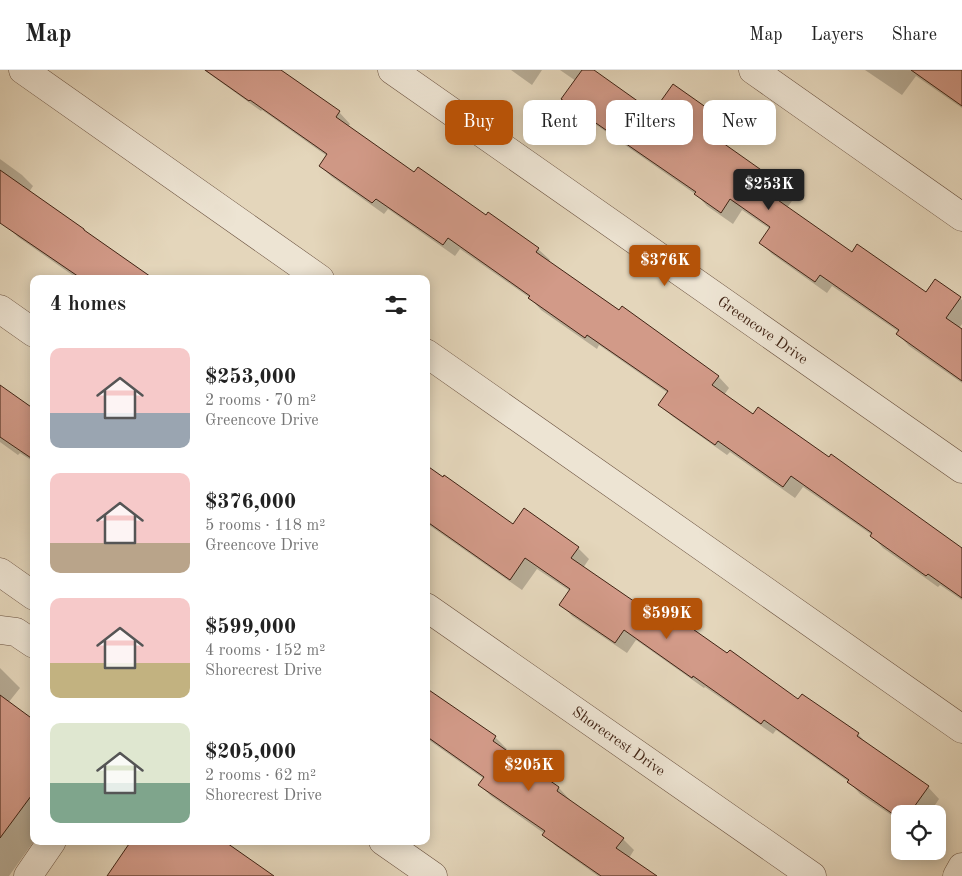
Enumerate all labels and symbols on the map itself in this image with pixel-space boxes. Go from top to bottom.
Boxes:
pin: $253K [734,168,804,211]
pin: $376K [630,244,700,287]
street label: Greencove Drive [714,295,810,368]
pin: $599K [632,598,702,640]
street label: Shorecrest Drive [569,705,667,780]
pin: $205K [494,750,564,792]

